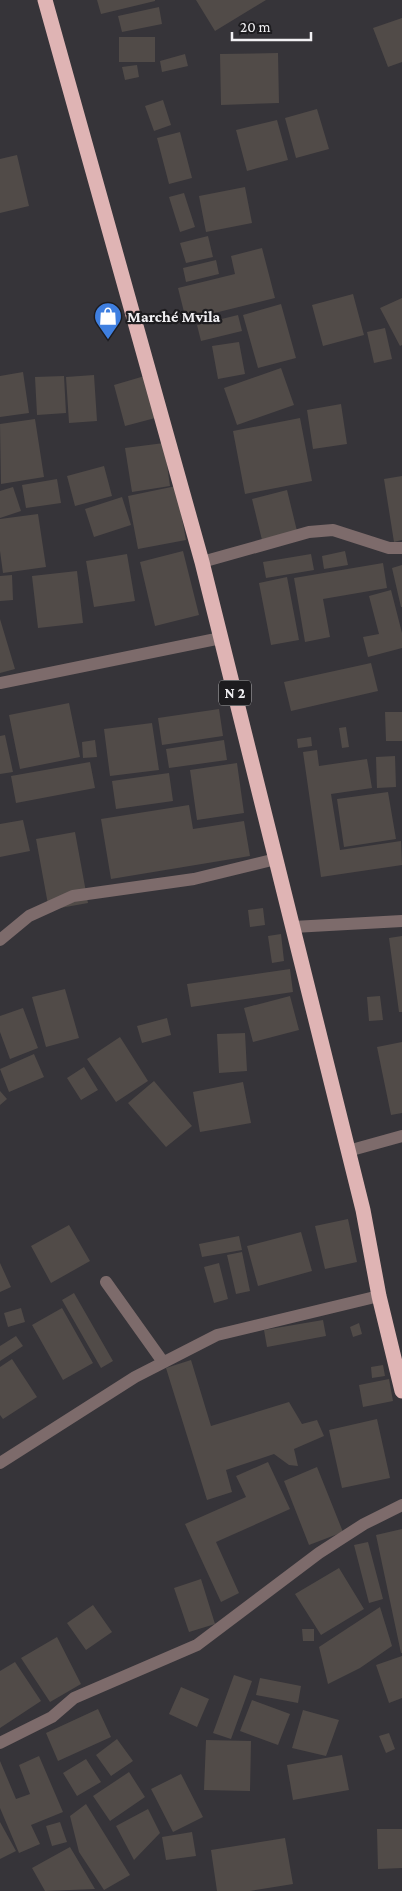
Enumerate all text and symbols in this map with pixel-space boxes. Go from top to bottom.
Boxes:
scale bar [232,10,311,42]
text: 20 m [240,19,271,35]
shop icon: Marché Mvila [93,301,123,340]
place label: Marché Mvila [127,308,221,325]
road number: N 2 [219,680,251,706]

